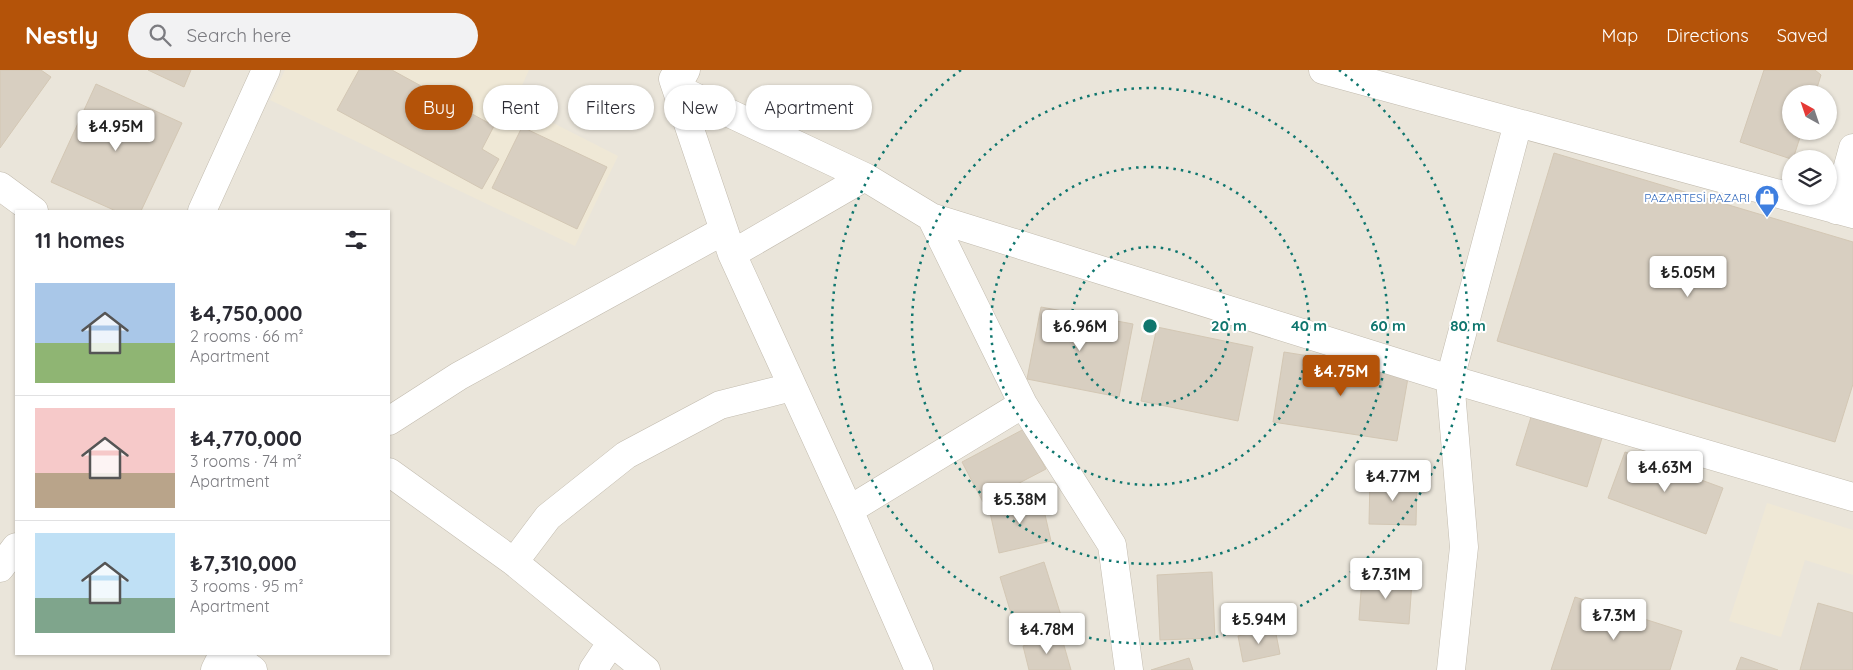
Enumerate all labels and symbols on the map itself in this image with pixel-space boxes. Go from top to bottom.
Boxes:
north arrow [1782,85,1838,140]
pin: ₺4.95M [75,109,157,152]
shop icon: PAZARTESİ PAZARI [1754,184,1780,218]
place label: PAZARTESİ PAZARI [1644,190,1750,205]
pin: ₺5.05M [1647,256,1729,298]
pin: ₺6.96M [1039,310,1121,352]
text: 20 m [1211,316,1247,335]
text: 40 m [1291,316,1327,335]
text: 60 m [1370,316,1406,335]
text: 80 m [1450,316,1486,335]
centre of rings [1141,317,1159,335]
pin: ₺4.75M [1300,354,1382,397]
pin: ₺4.63M [1624,450,1706,493]
pin: ₺4.77M [1352,460,1434,502]
pin: ₺5.38M [979,482,1061,525]
pin: ₺7.31M [1345,558,1427,600]
pin: ₺7.3M [1579,598,1649,641]
pin: ₺5.94M [1218,602,1300,645]
pin: ₺4.78M [1006,612,1088,655]

